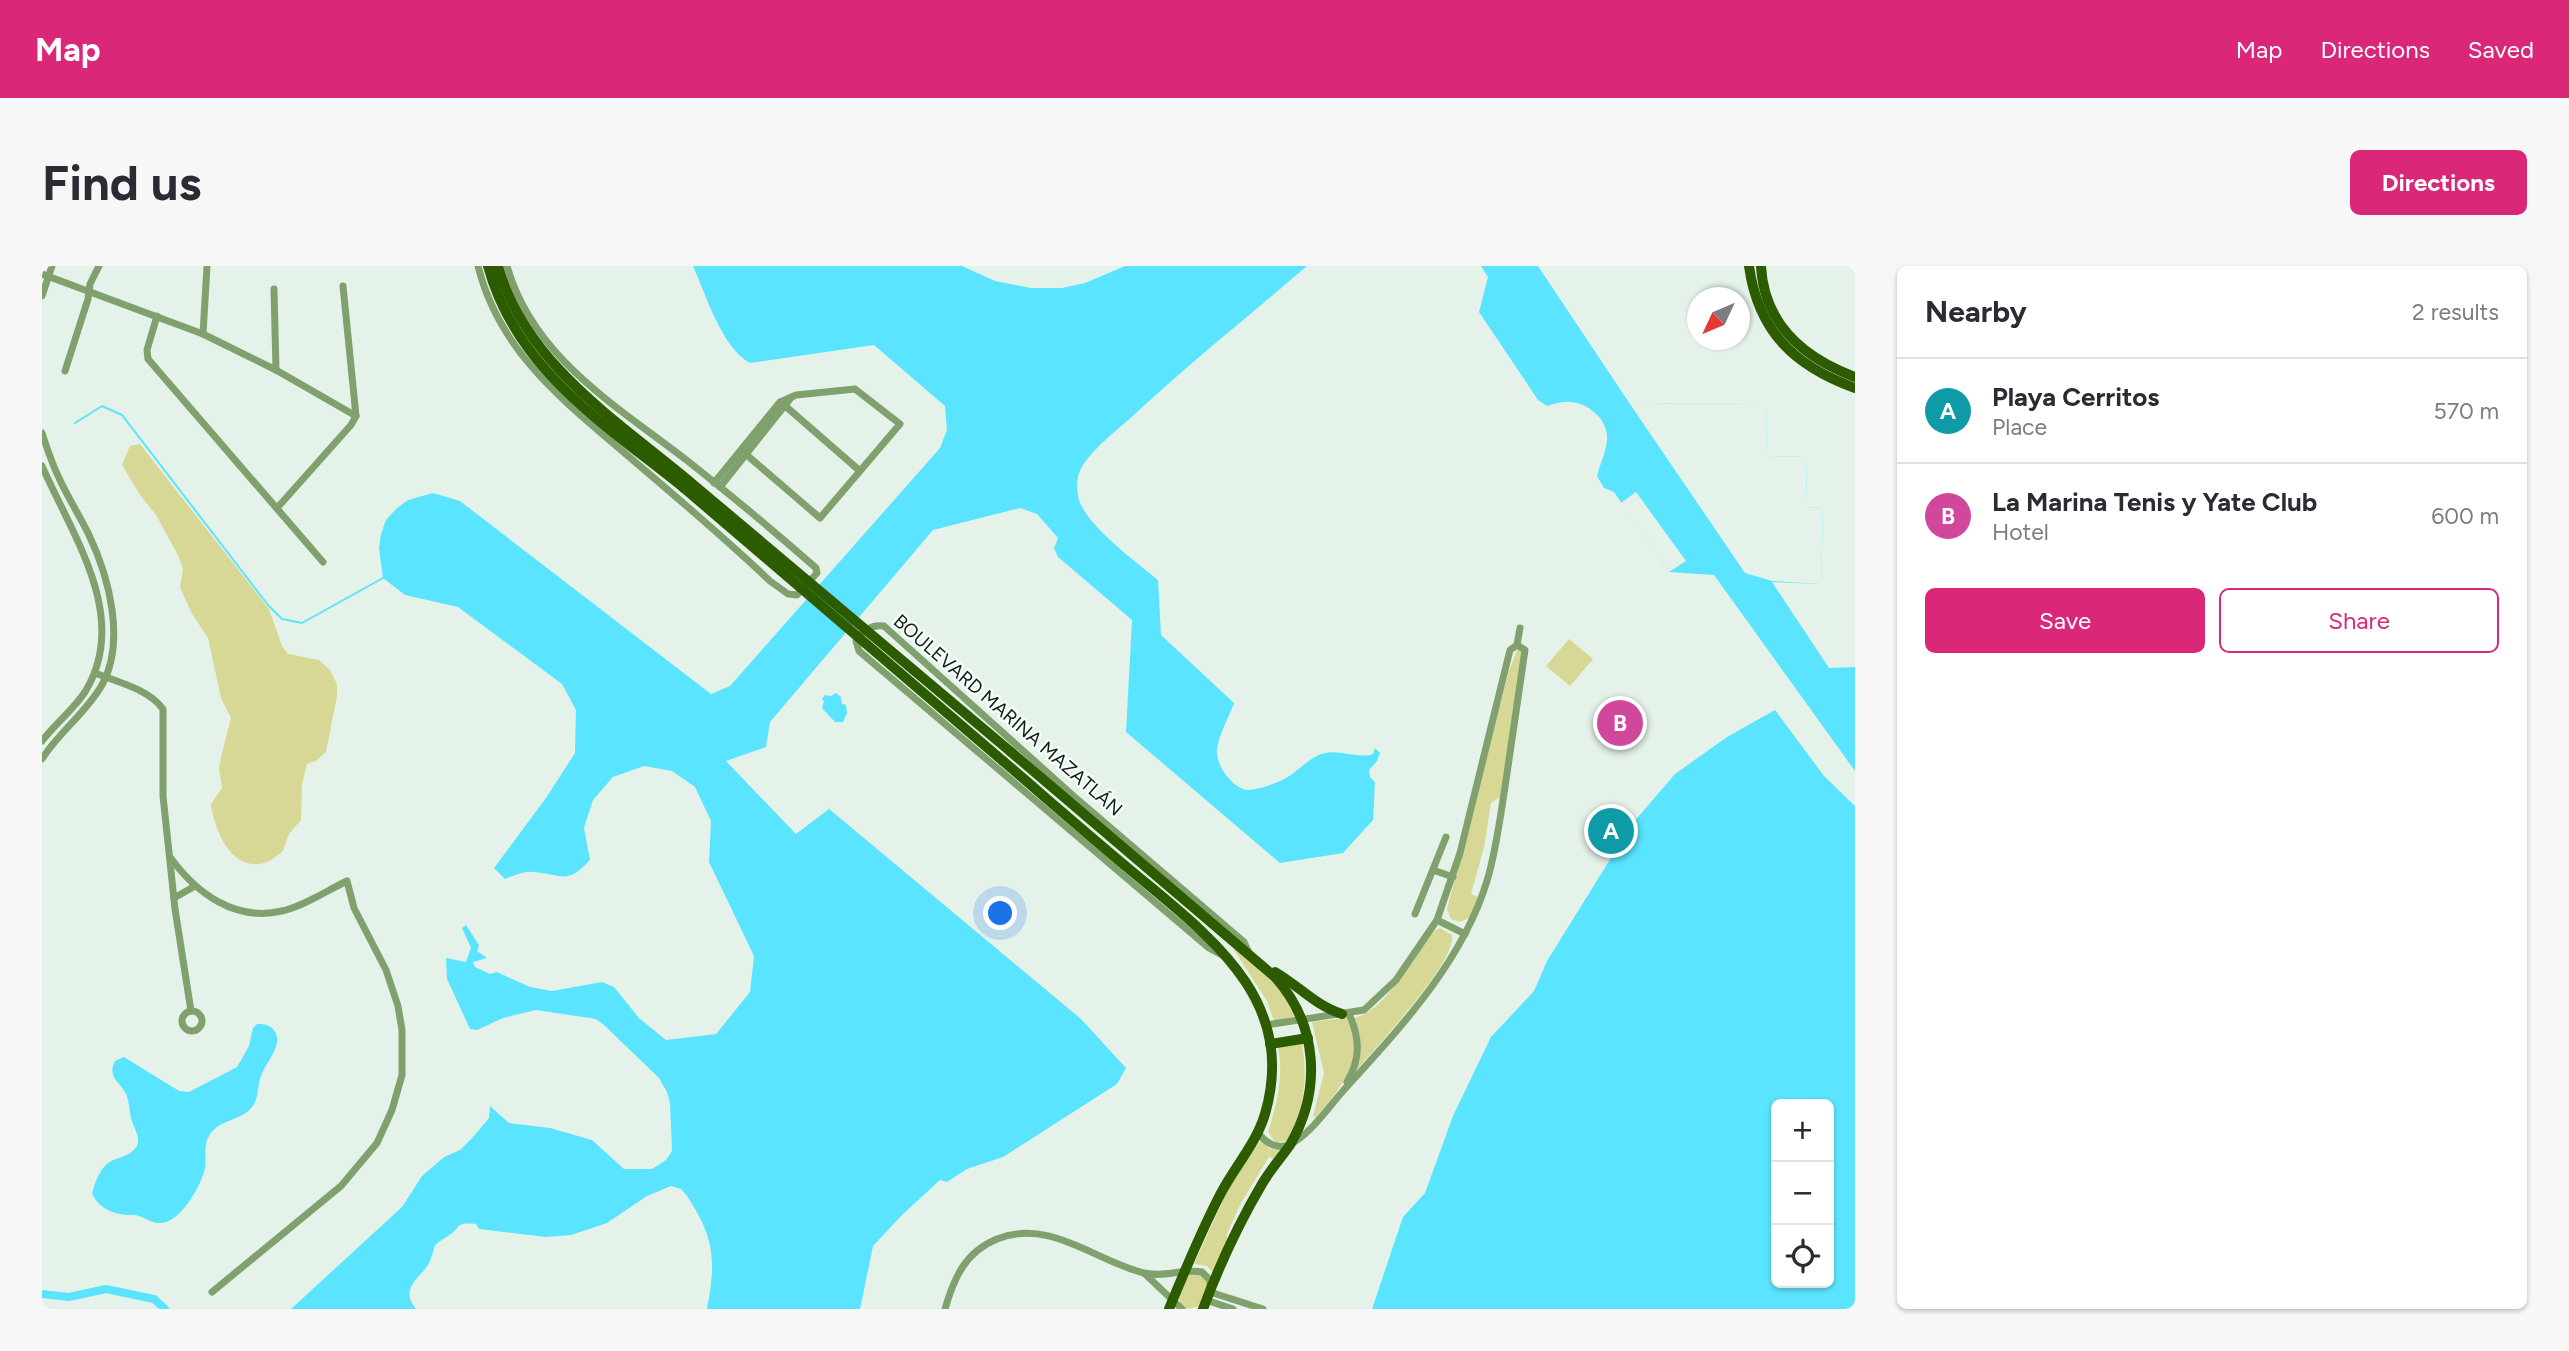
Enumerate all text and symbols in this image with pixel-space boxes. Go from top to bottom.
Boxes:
text: Map [35,30,101,69]
text: Map [2236,35,2282,64]
text: Directions [2320,35,2430,64]
text: Saved [2468,35,2534,64]
button: Directions [2350,150,2527,215]
text: Find us [42,153,201,212]
north arrow [1687,287,1750,350]
text: Nearby [1925,293,2027,330]
text: 2 results [2412,298,2499,326]
text: Playa Cerritos [1992,381,2159,413]
text: A [1940,397,1956,425]
text: 570 m [2433,397,2499,425]
text: Place [1992,413,2047,441]
text: La Marina Tenis y Yate Club [1992,486,2317,518]
text: B [1941,502,1955,530]
text: 600 m [2431,502,2499,530]
text: Hotel [1992,518,2049,546]
button: Save [1925,588,2205,653]
button: Share [2219,588,2499,653]
street label: BOULEVARD MARINA MAZATLÁN [889,609,1127,821]
pin: B [1597,697,1643,749]
pin: A [1588,805,1634,857]
your location [983,896,1017,930]
map controls [1771,1099,1834,1288]
button: + [1771,1099,1834,1162]
button: − [1771,1162,1834,1225]
button: locate [1771,1225,1834,1288]

